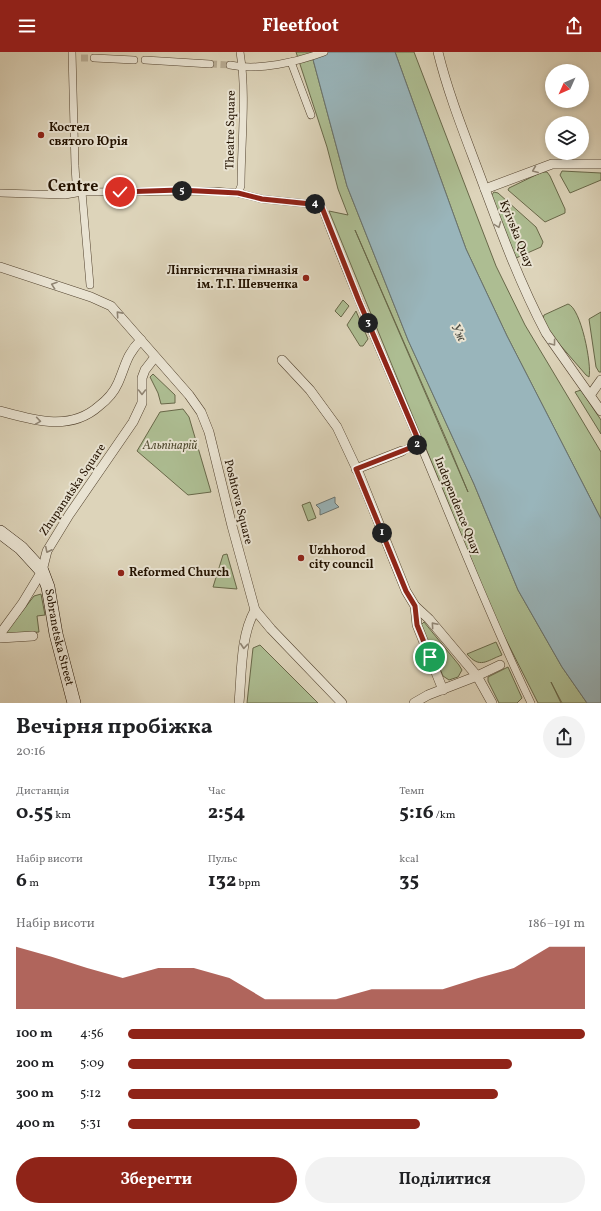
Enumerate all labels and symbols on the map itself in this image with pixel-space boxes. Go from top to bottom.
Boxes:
north arrow [545,64,589,108]
street label: Theatre Square [222,90,240,170]
place label: Костел святого Юрія [49,120,128,150]
marker: Костел святого Юрія [36,130,46,140]
one-way arrow [532,165,540,173]
pin [103,175,137,209]
district label: Centre [48,176,98,198]
pin: 5 [172,181,192,201]
pin: 4 [305,194,325,214]
street label: Kyivska Quay [495,198,537,271]
one-way arrow [494,222,502,229]
place label: Лінгвістична гімназія ім. Т.Г. Шевченка [167,263,298,293]
marker: Лінгвістична гімназія ім. Т.Г. Шевченка [301,273,311,283]
one-way arrow [51,282,58,290]
one-way arrow [117,312,124,319]
pin: 3 [358,313,378,333]
water label: Уж [446,321,470,346]
one-way arrow [549,338,556,345]
one-way arrow [138,389,146,395]
one-way arrow [35,416,41,425]
pin: 2 [407,435,427,455]
park label: Альпінарій [142,438,197,454]
street label: Zhupanatska Square [36,440,110,539]
street label: Independence Quay [430,455,484,558]
street label: Poshtova Square [220,458,256,546]
pin: 1 [372,523,392,543]
place label: Uzhhorod city council [309,543,374,573]
one-way arrow [45,546,53,553]
marker: Uzhhorod city council [296,553,306,563]
place label: Reformed Church [129,565,230,581]
marker: Reformed Church [116,568,126,578]
street label: Sobranetska Street [40,587,77,688]
one-way arrow [432,622,439,629]
pin [413,640,447,674]
one-way arrow [240,643,249,649]

